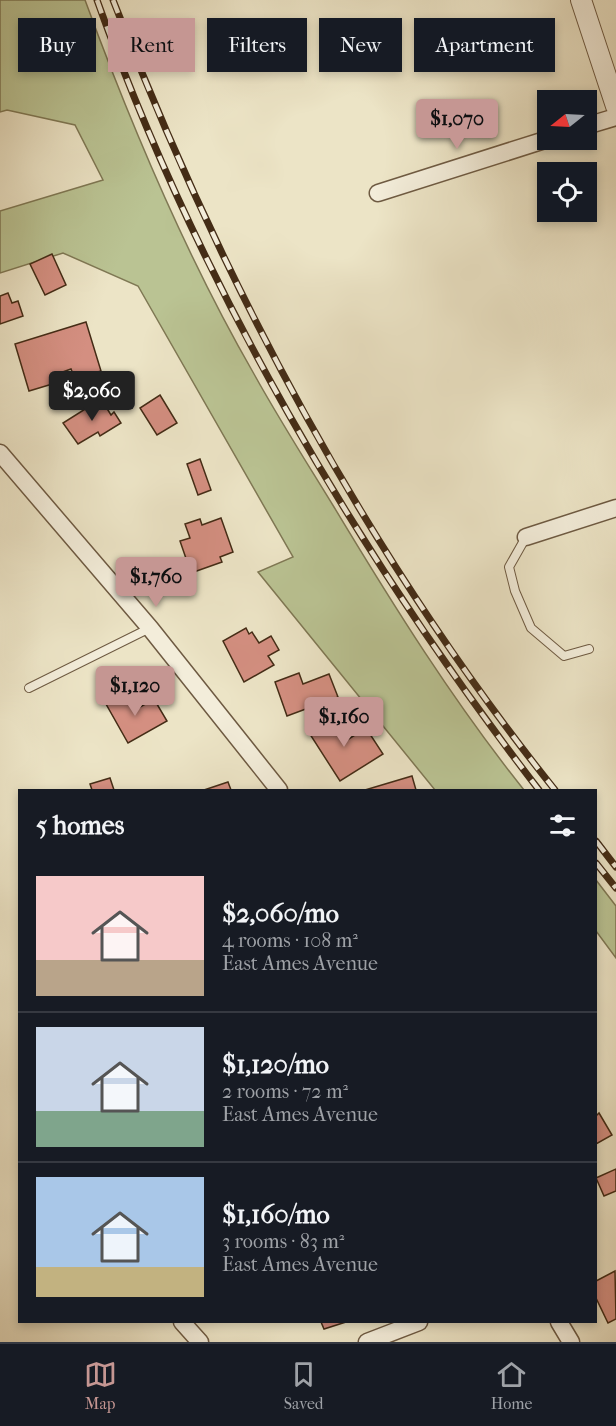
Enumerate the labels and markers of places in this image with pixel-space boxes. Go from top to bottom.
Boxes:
pin: $1,070 [408,99,506,150]
pin: $2,060 [43,371,141,422]
pin: $1,760 [107,557,205,608]
pin: $1,120 [86,666,184,717]
pin: $1,160 [295,697,393,748]

